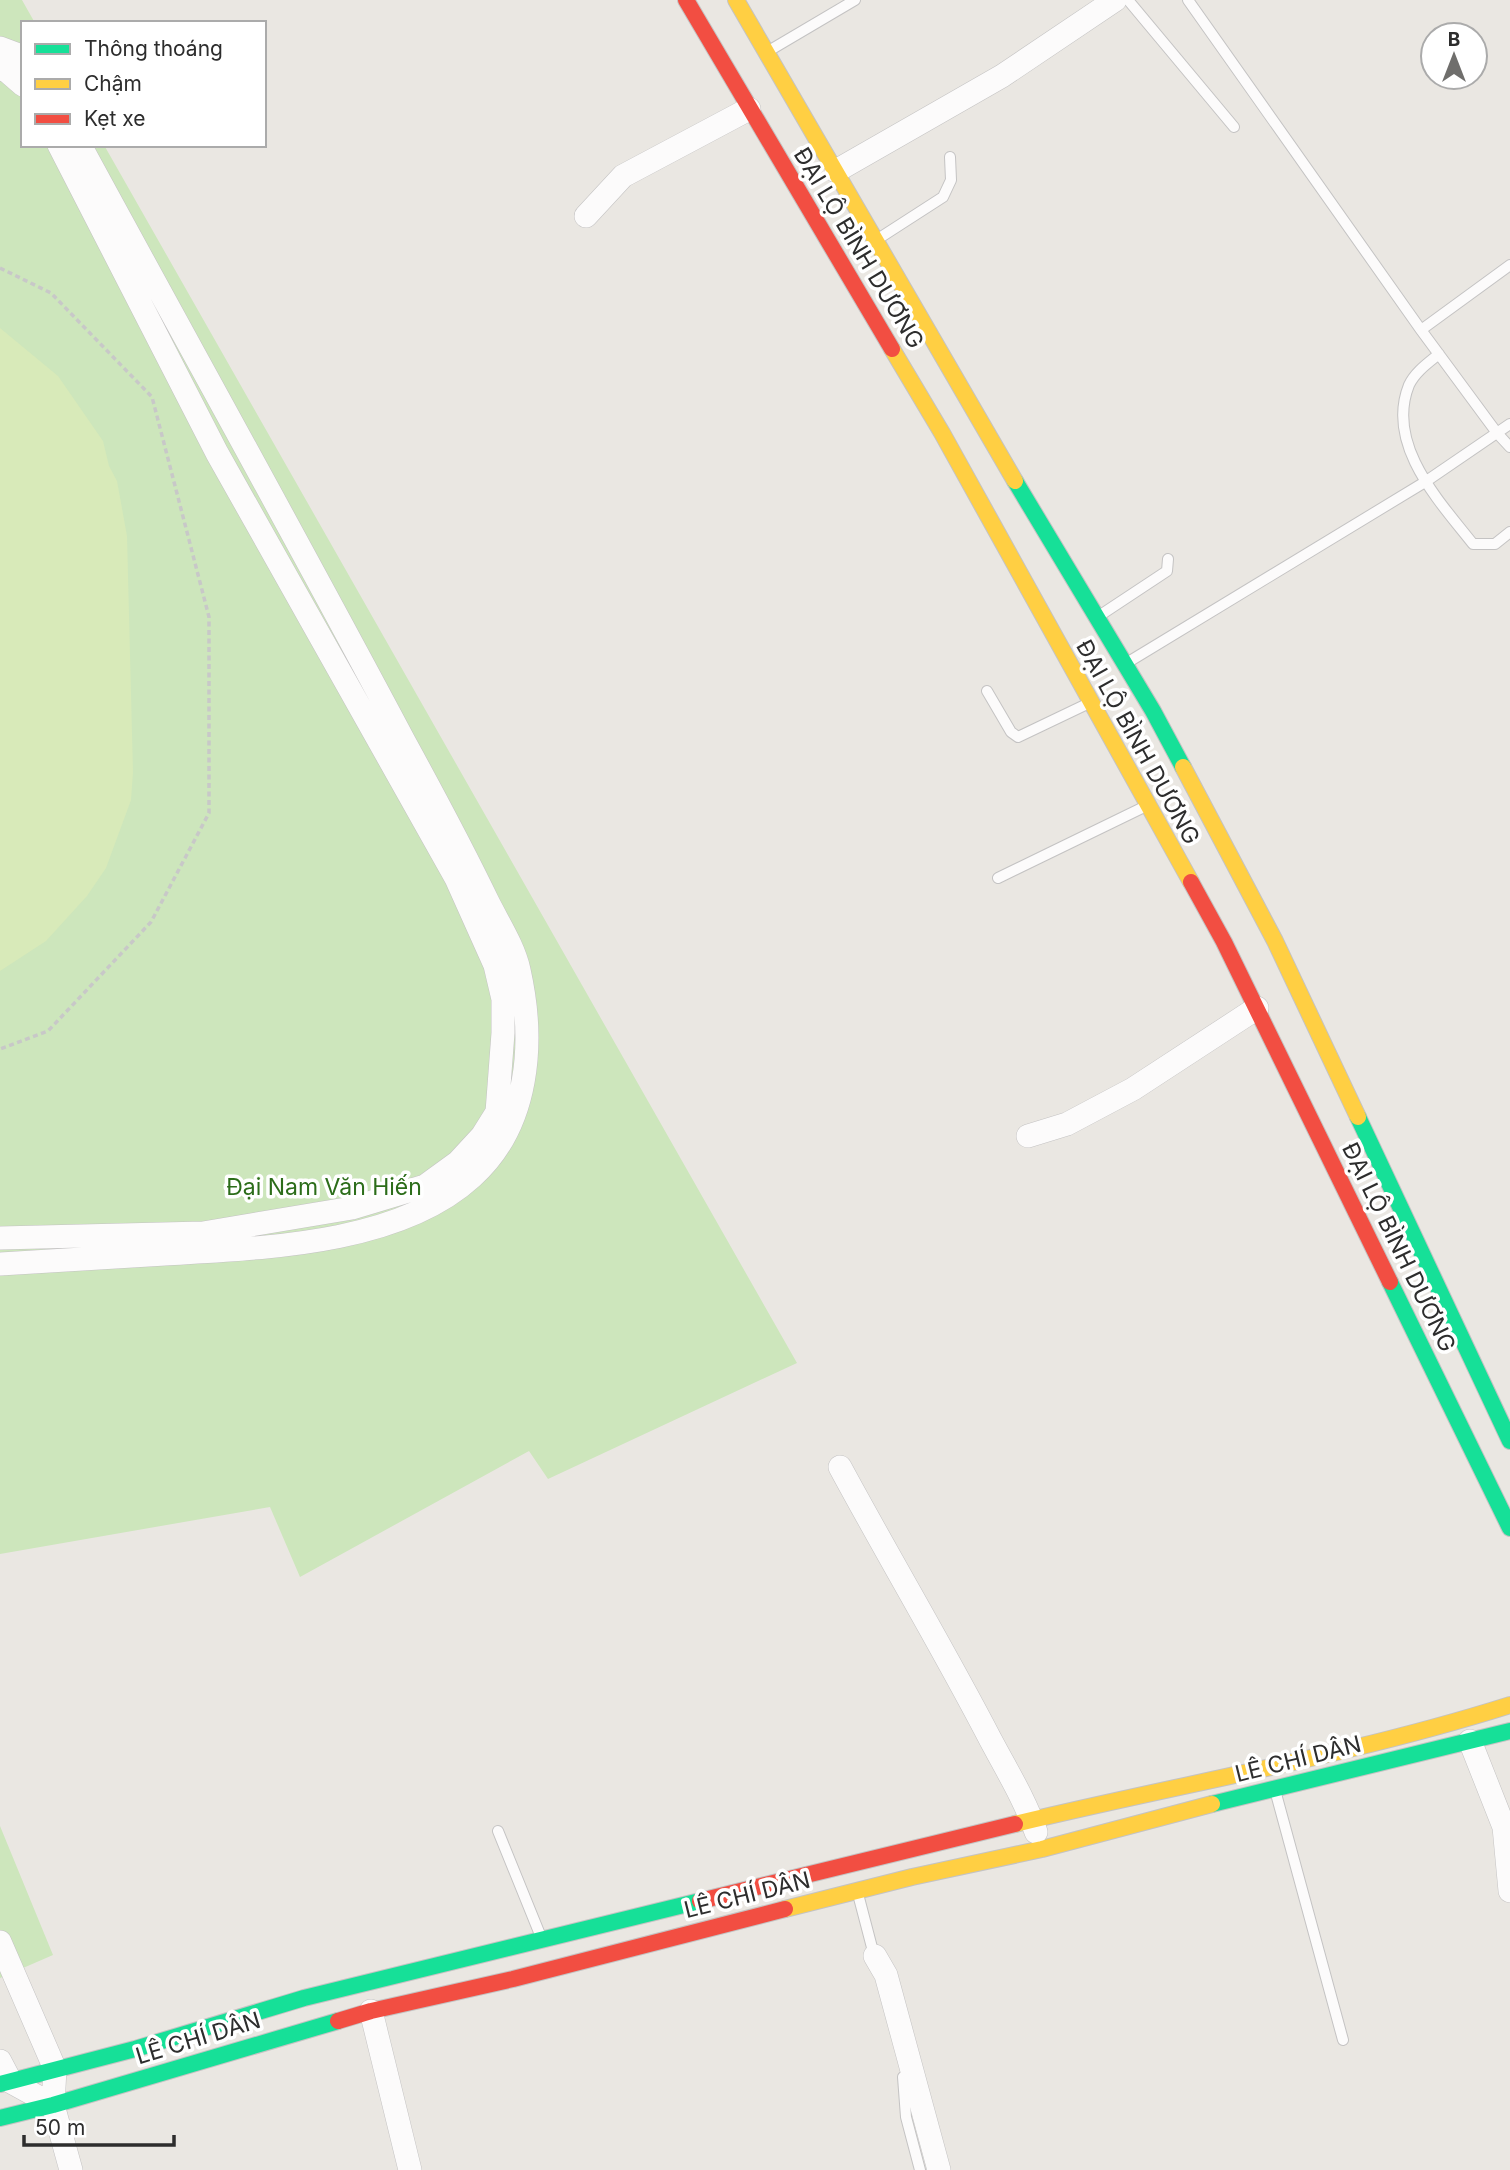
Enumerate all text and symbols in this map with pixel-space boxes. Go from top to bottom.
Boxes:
legend [21,21,266,147]
north arrow [1419,21,1489,91]
text: B [1448,28,1460,51]
text: Thông thoáng [84,36,223,61]
text: Chậm [84,71,142,96]
text: Kẹt xe [84,106,146,131]
street label: ĐẠI LỘ BÌNH DƯƠNG [788,143,930,353]
street label: ĐẠI LỘ BÌNH DƯƠNG [1070,635,1206,849]
street label: ĐẠI LỘ BÌNH DƯƠNG [1336,1138,1462,1356]
park label: Đại Nam Văn Hiến [226,1173,422,1201]
street label: LÊ CHÍ DÂN [1232,1730,1364,1788]
street label: LÊ CHÍ DÂN [681,1866,813,1924]
street label: LÊ CHÍ DÂN [132,2006,264,2070]
scale bar [24,2104,175,2148]
text: 50 m [35,2115,85,2140]

